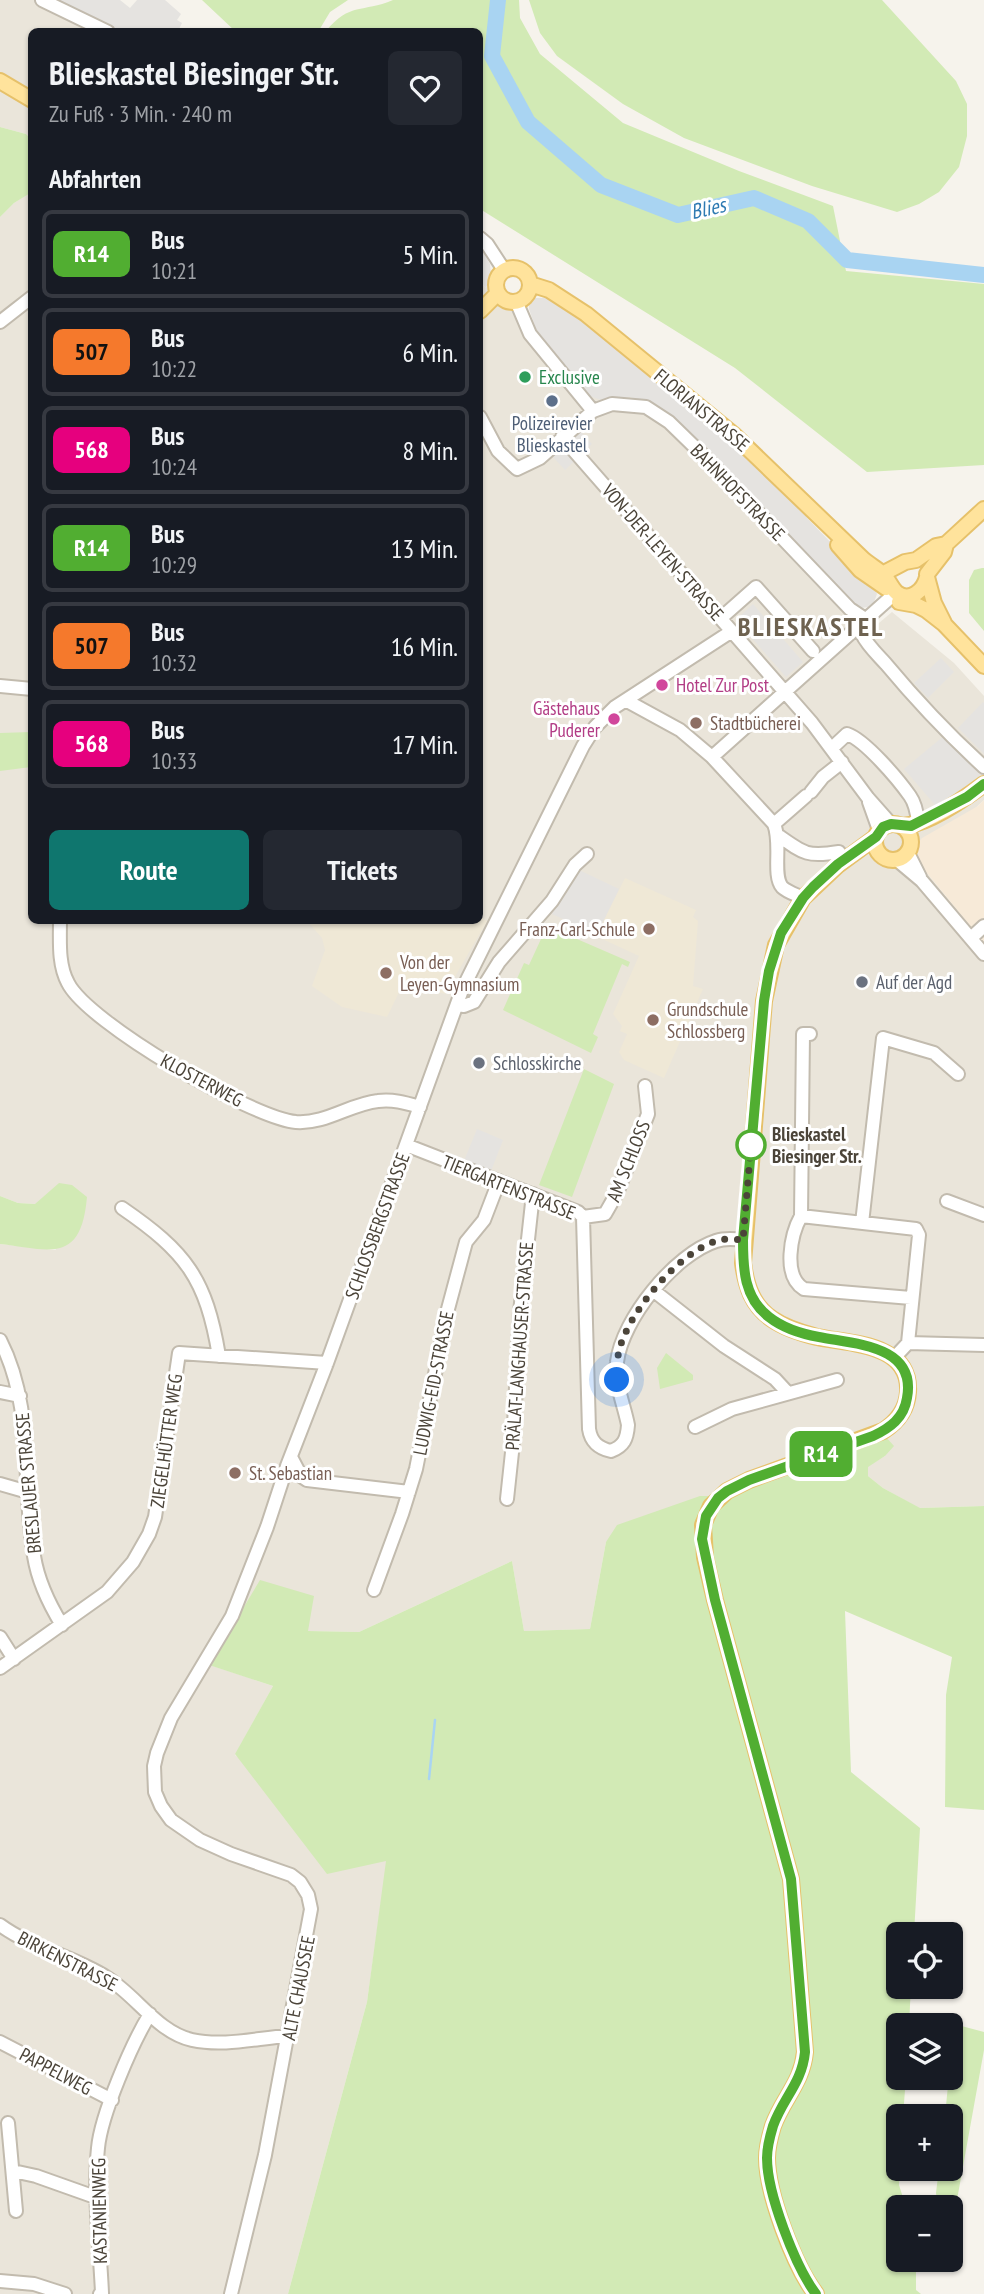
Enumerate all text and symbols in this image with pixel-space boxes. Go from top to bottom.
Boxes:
text: Blieskastel Biesinger Str. [49,51,339,94]
button: heart [388,51,462,125]
text: Zu Fuß · 3 Min. · 240 m [49,99,232,128]
text: Abfahrten [49,162,141,195]
water label: Blies [688,190,730,225]
text: Bus [151,223,184,256]
text: R14 [74,238,109,269]
text: 5 Min. [403,238,458,271]
text: 10:21 [151,256,197,285]
text: Bus [151,321,184,354]
text: 507 [74,336,109,367]
text: 6 Min. [403,336,458,369]
text: 10:22 [151,354,197,383]
street label: FLORIANSTRASSE [650,363,754,457]
place label: Exclusive [539,365,600,389]
marker: Exclusive [517,369,533,385]
marker: Polizeirevier Blieskastel [544,393,560,409]
place label: Polizeirevier Blieskastel [512,411,593,457]
text: Bus [151,419,184,452]
text: 568 [74,434,109,465]
text: 8 Min. [403,434,458,467]
street label: BAHNHOFSTRASSE [686,439,790,545]
text: 10:24 [151,452,197,481]
street label: VON-DER-LEYEN-STRASSE [596,478,729,626]
text: Bus [151,517,184,550]
text: R14 [74,532,109,563]
text: 13 Min. [391,532,458,565]
text: 10:29 [151,550,197,579]
district label: BLIESKASTEL [738,610,884,643]
text: Bus [151,615,184,648]
text: 507 [74,630,109,661]
text: 16 Min. [391,630,458,663]
text: 10:32 [151,648,197,677]
place label: Hotel Zur Post [676,673,770,697]
marker: Hotel Zur Post [654,677,670,693]
place label: Gästehaus Puderer [533,696,601,742]
marker: Gästehaus Puderer [606,711,622,727]
place label: Stadtbücherei [710,711,801,735]
text: Bus [151,713,184,746]
marker: Stadtbücherei [688,715,704,731]
text: 568 [74,728,109,759]
text: 17 Min. [392,728,458,761]
text: 10:33 [151,746,197,775]
button: Route [49,830,249,910]
button: Tickets [263,830,462,910]
place label: Franz-Carl-Schule [519,917,635,941]
marker: Franz-Carl-Schule [641,921,657,937]
place label: Von der Leyen-Gymnasium [399,950,519,996]
marker: Von der Leyen-Gymnasium [378,965,394,981]
place label: Auf der Agd [876,970,952,994]
marker: Auf der Agd [854,974,870,990]
place label: Grundschule Schlossberg [667,997,749,1043]
marker: Grundschule Schlossberg [645,1012,661,1028]
street label: KLOSTERWEG [157,1048,247,1112]
place label: Schlosskirche [493,1051,582,1075]
marker: Schlosskirche [471,1055,487,1071]
street label: AM SCHLOSS [601,1117,655,1205]
place label: Blieskastel Biesinger Str. [772,1122,862,1168]
marker: Blieskastel Biesinger Str. [736,1130,766,1160]
street label: SCHLOSSBERGSTRASSE [339,1149,415,1303]
street label: TIERGARTENSTRASSE [439,1149,579,1225]
street label: PRÄLAT-LANGHAUSER-STRASSE [500,1241,538,1451]
street label: LUDWIG-EID-STRASSE [407,1309,459,1457]
your location [599,1362,634,1397]
street label: ZIEGELHÜTTER WEG [145,1372,187,1510]
street label: BRESLAUER STRASSE [10,1412,46,1554]
line badge: R14 [781,1431,861,1477]
text: R14 [803,1438,839,1469]
place label: St. Sebastian [249,1461,332,1485]
marker: St. Sebastian [227,1465,243,1481]
map controls [886,1922,963,2272]
button: locate [886,1922,963,1999]
street label: BIRKENSTRASSE [14,1926,122,1996]
street label: ALTE CHAUSSEE [276,1934,320,2042]
button: layers [886,2013,963,2090]
street label: PAPPELWEG [16,2042,96,2100]
button: + [886,2104,963,2181]
street label: KASTANIENWEG [86,2158,112,2264]
button: − [886,2195,963,2272]

